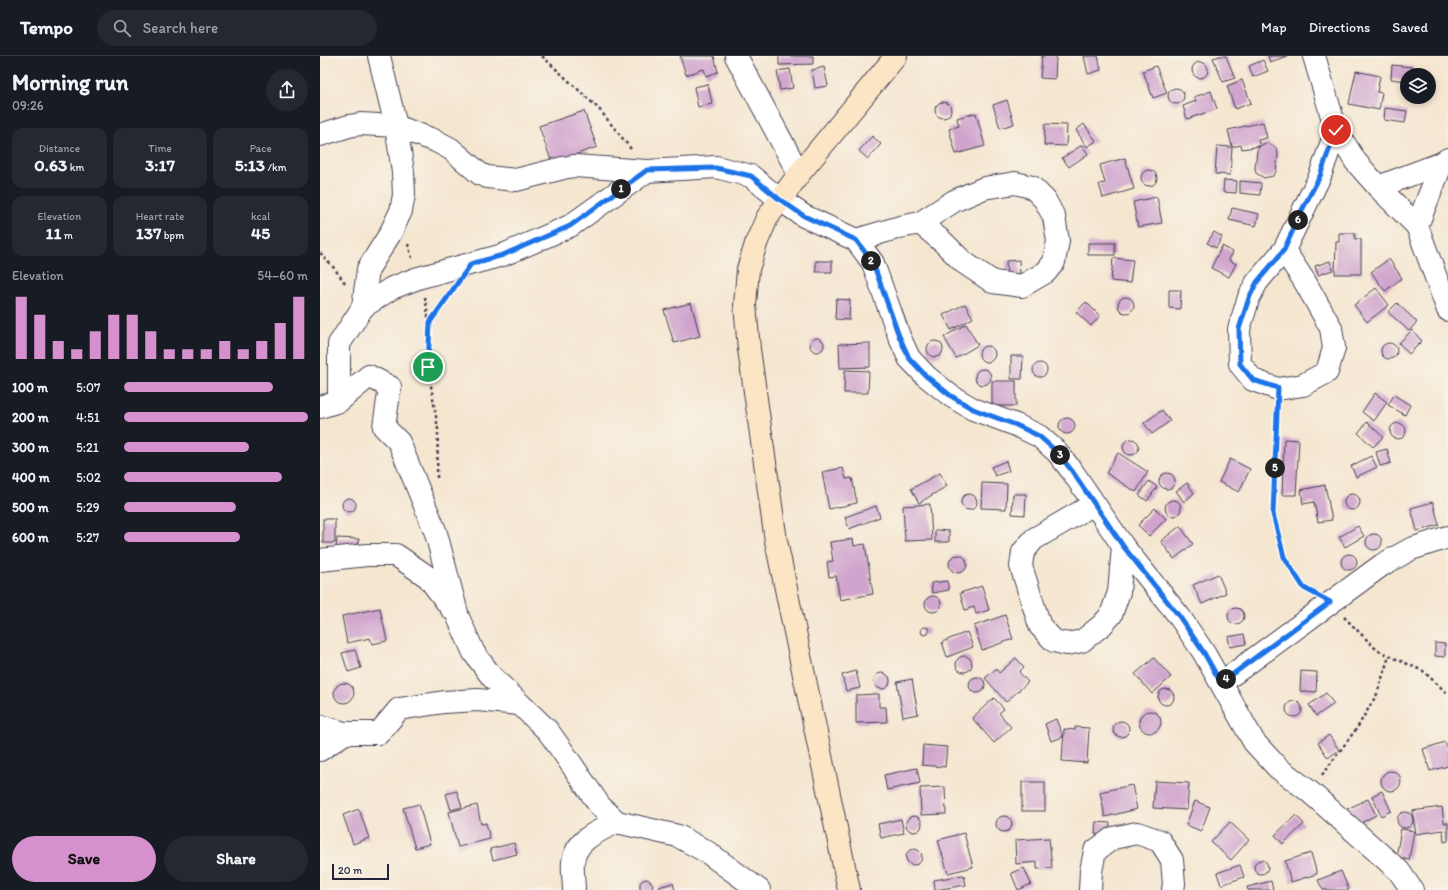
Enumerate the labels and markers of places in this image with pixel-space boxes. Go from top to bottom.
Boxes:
pin [1319,113,1353,147]
pin: 1 [611,179,631,199]
pin: 6 [1288,210,1308,230]
pin: 2 [861,251,881,271]
pin [411,350,445,384]
pin: 3 [1050,445,1070,465]
pin: 5 [1265,458,1285,478]
pin: 4 [1216,669,1236,689]

